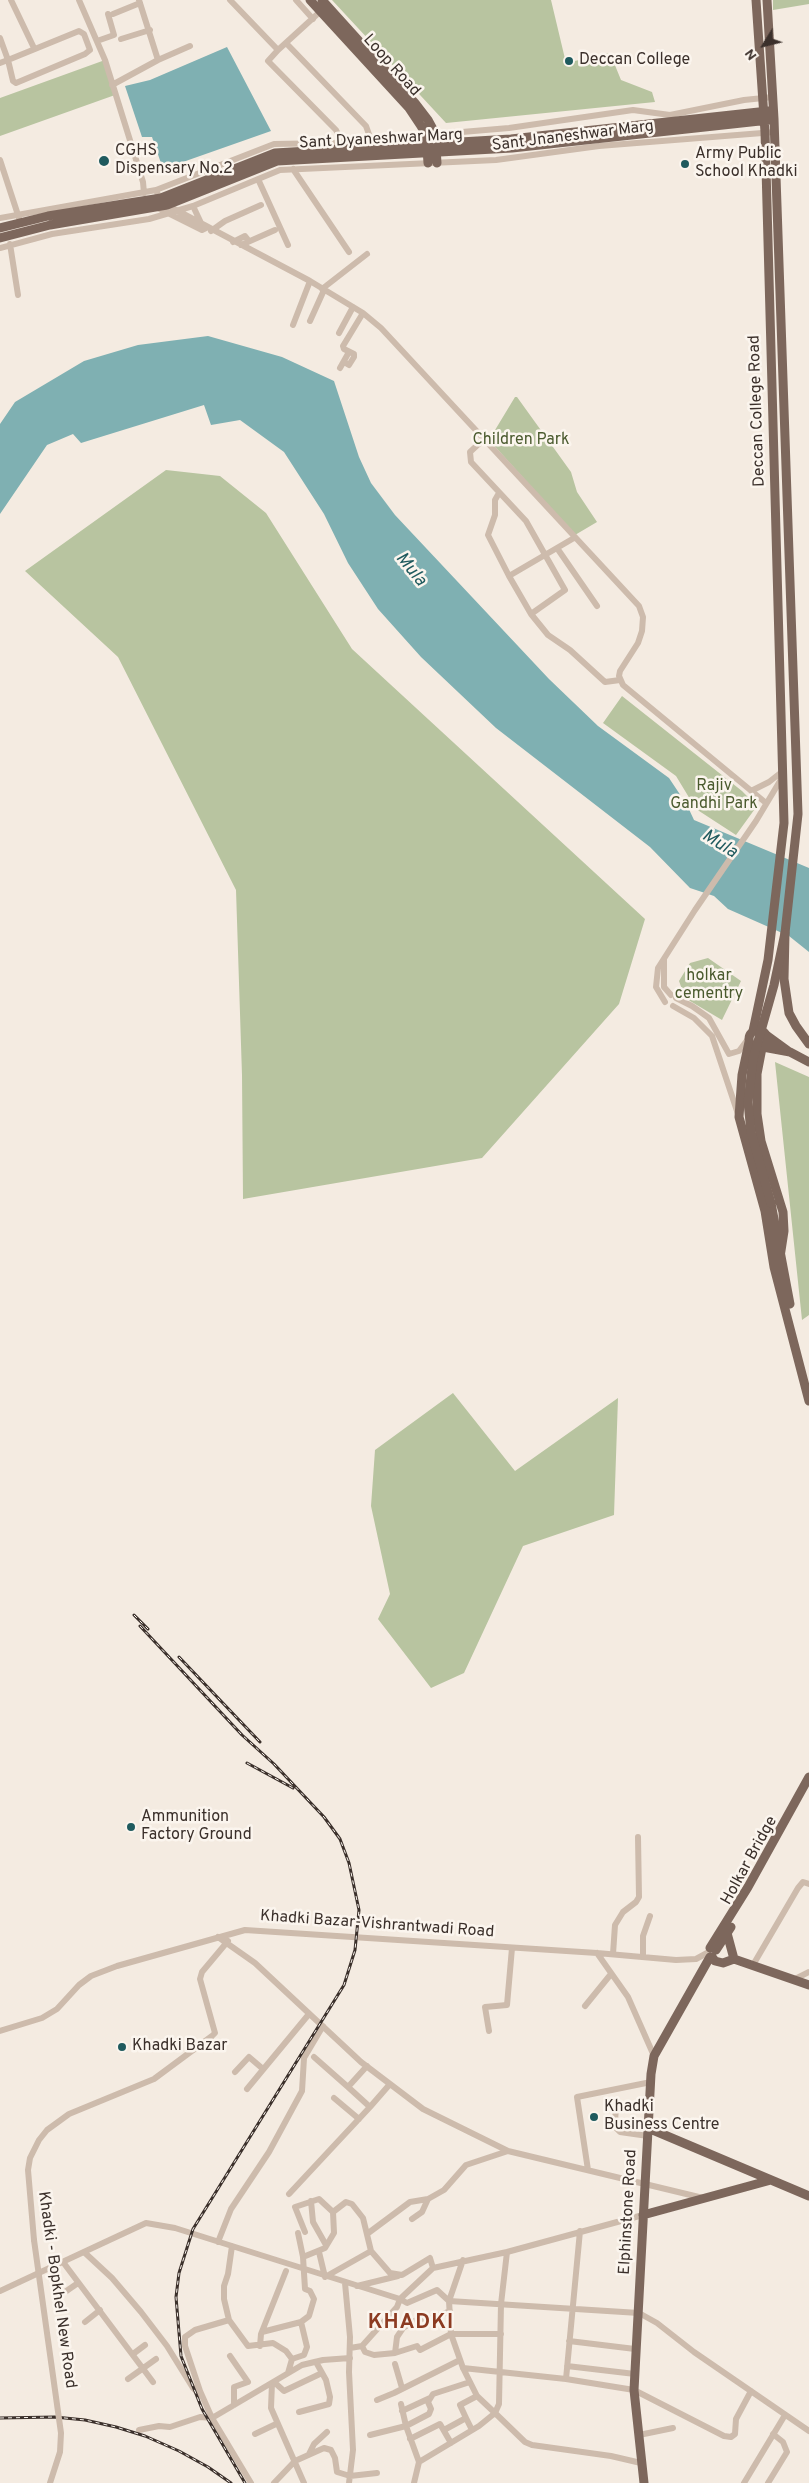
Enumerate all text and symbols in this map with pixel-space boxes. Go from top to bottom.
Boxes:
north arrow [739,20,789,70]
street label: Loop Road [358,31,424,101]
text: N [742,45,761,63]
place label: Deccan College [579,51,690,71]
marker: Deccan College [563,55,575,67]
street label: Sant Jnaneshwar Marg [491,118,655,156]
street label: Sant Dyaneshwar Marg [299,126,463,154]
place label: CGHS Dispensary No.2 [115,142,233,180]
place label: Army Public School Khadki [695,145,797,183]
marker: CGHS Dispensary No.2 [97,154,111,168]
marker: Army Public School Khadki [679,158,691,170]
street label: Deccan College Road [746,335,770,487]
park label: Children Park [473,431,569,451]
water label: Mula [390,549,430,591]
park label: Rajiv Gandhi Park [670,777,758,815]
water label: Mula [697,826,741,864]
park label: holkar cementry [675,967,743,1005]
place label: Ammunition Factory Ground [141,1808,252,1846]
street label: Holkar Bridge [718,1813,782,1909]
marker: Ammunition Factory Ground [125,1821,137,1833]
street label: Khadki Bazar-Vishrantwadi Road [259,1907,495,1943]
place label: Khadki Bazar [132,2037,228,2057]
marker: Khadki Bazar [116,2041,128,2053]
place label: Khadki Business Centre [604,2098,719,2136]
marker: Khadki Business Centre [588,2111,600,2123]
street label: Elphinstone Road [616,2149,642,2275]
street label: Khadki - Bopkhel New Road [33,2190,79,2390]
district label: KHADKI [367,2311,455,2337]

